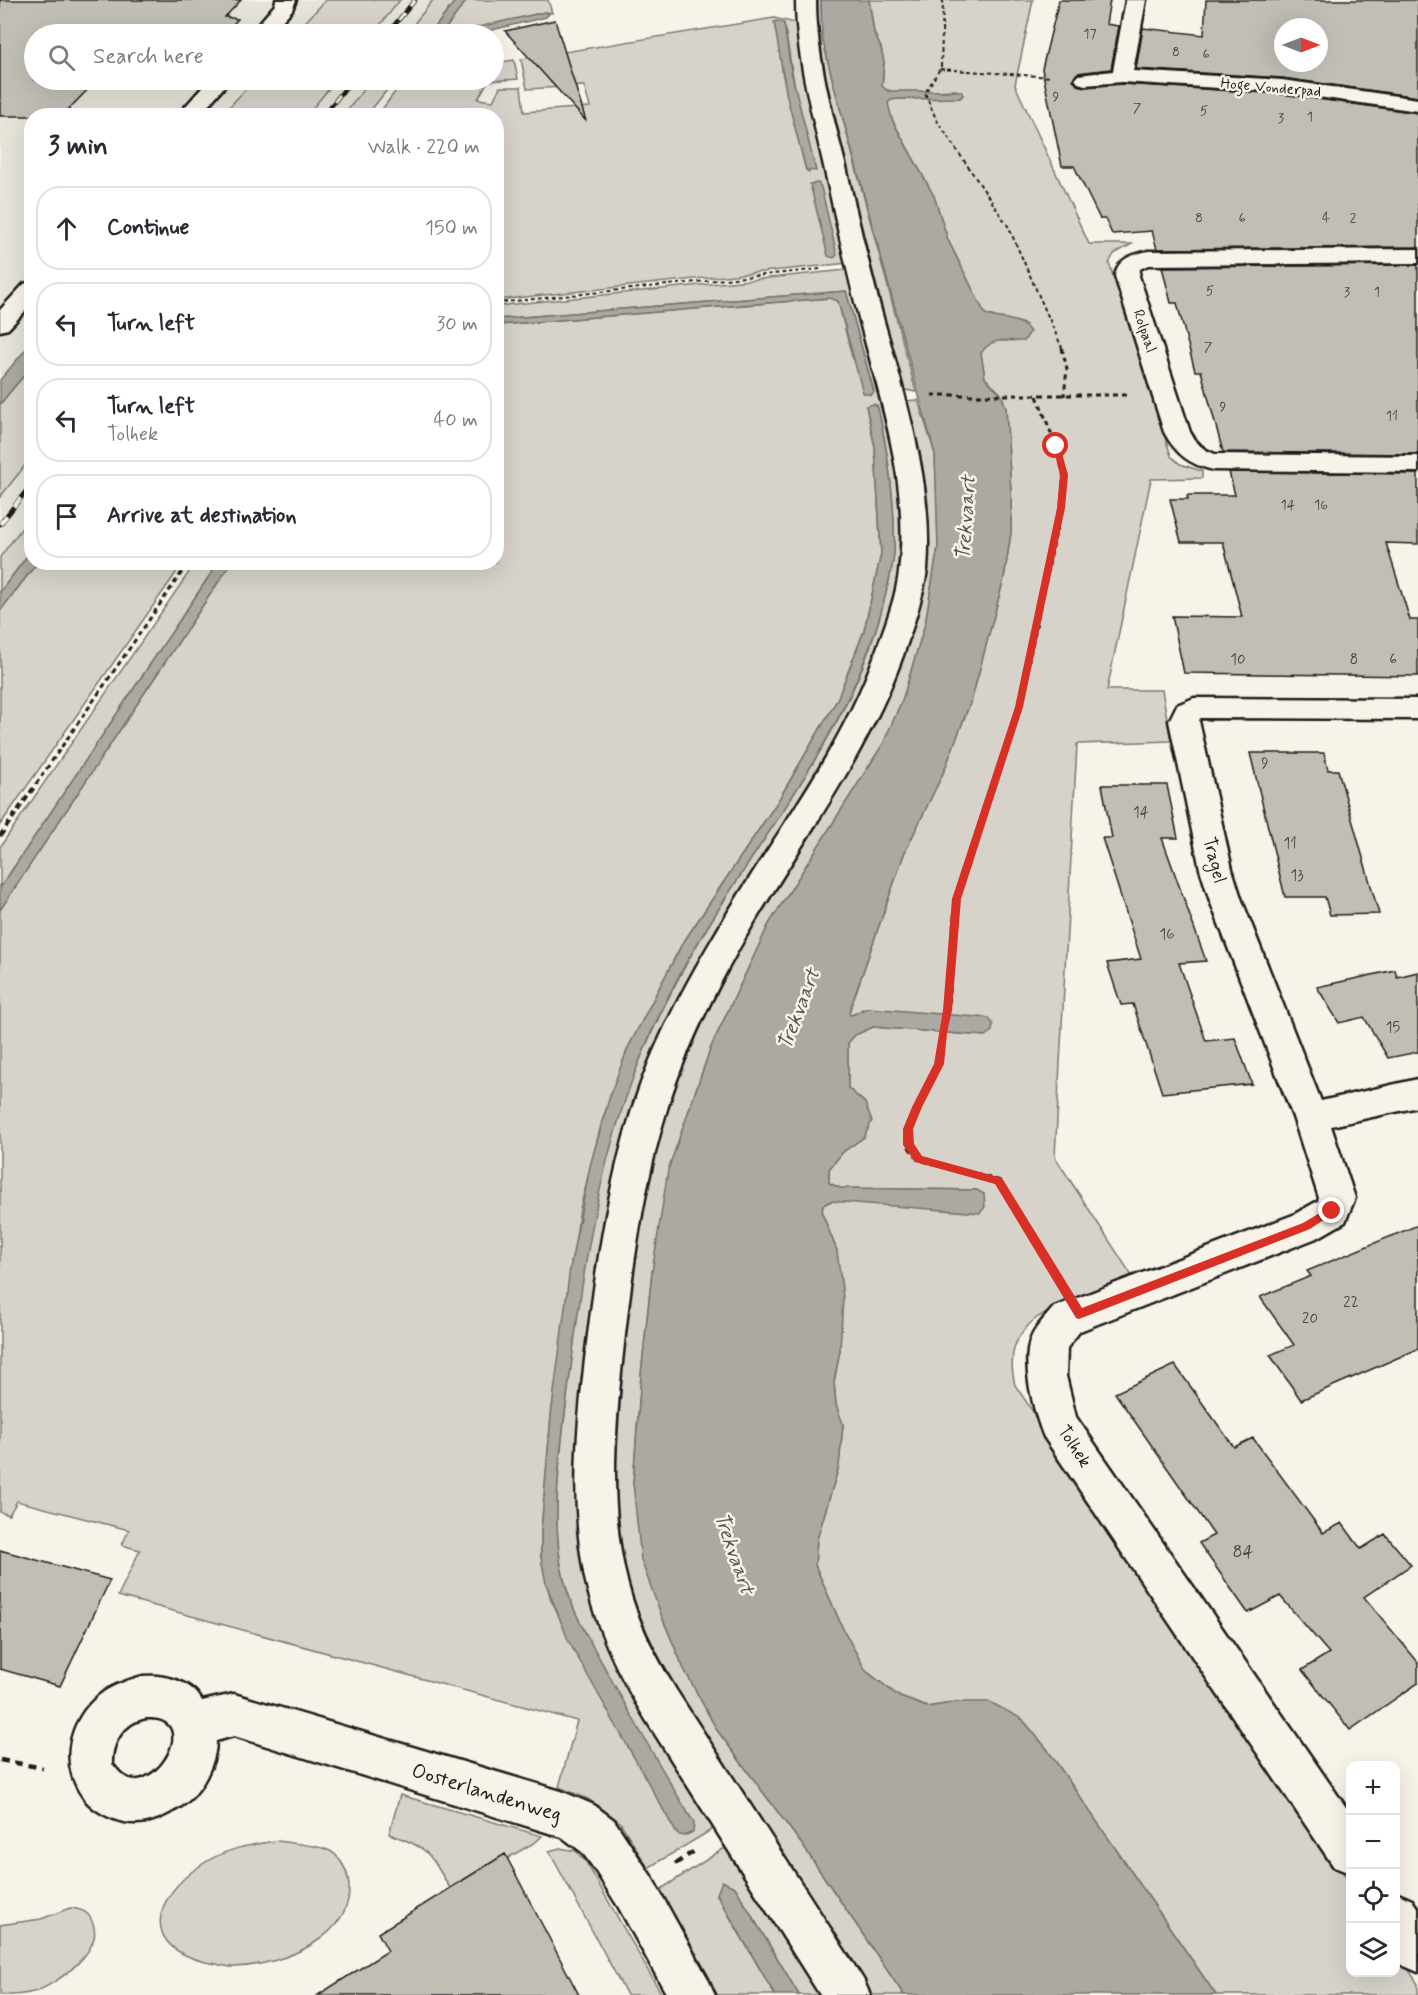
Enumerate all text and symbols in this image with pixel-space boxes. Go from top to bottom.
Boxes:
north arrow [1274,18,1328,72]
search box [24,24,504,90]
house number: 17 [1083,25,1097,43]
icon: search [45,41,78,74]
text: Search here [93,43,204,71]
house number: 8 [1172,43,1180,61]
house number: 6 [1202,45,1210,63]
street label: Hoge Vonderpad [1220,74,1322,103]
house number: 9 [1053,88,1060,106]
house number: 7 [1133,99,1142,117]
house number: 5 [1200,102,1208,120]
house number: 1 [1307,108,1313,126]
house number: 3 [1278,109,1284,127]
text: 3 min [48,130,108,164]
text: Walk · 220 m [368,134,480,161]
house number: 8 [1195,209,1203,227]
house number: 6 [1238,209,1246,227]
house number: 4 [1322,209,1330,227]
house number: 2 [1350,209,1357,227]
icon: ahead [50,212,83,245]
text: Continue [107,214,189,242]
text: 150 m [425,215,478,242]
house number: 5 [1206,282,1214,300]
house number: 3 [1344,283,1350,301]
house number: 1 [1374,283,1380,301]
street label: Rolpaal [1128,307,1160,355]
icon: left [50,308,83,341]
text: Turn left [107,310,195,338]
text: 30 m [436,311,478,338]
house number: 7 [1204,338,1213,356]
text: Turn left [107,393,195,421]
house number: 9 [1220,398,1227,416]
icon: left [50,404,83,437]
text: 40 m [434,407,478,434]
house number: 11 [1386,407,1398,425]
text: Tolhek [107,421,158,448]
route start [1042,432,1068,458]
water label: Trekvaart [950,472,983,561]
house number: 14 [1281,496,1296,514]
house number: 16 [1314,496,1328,514]
icon: arrive [50,500,83,533]
text: Arrive at destination [107,502,297,530]
house number: 10 [1230,650,1246,670]
house number: 8 [1350,650,1358,670]
house number: 6 [1389,650,1397,670]
house number: 9 [1261,754,1269,774]
house number: 14 [1133,803,1149,823]
house number: 11 [1283,834,1297,854]
street label: Tragel [1196,835,1231,886]
house number: 13 [1290,866,1304,886]
house number: 16 [1159,925,1175,945]
water label: Trekvaart [772,963,828,1054]
house number: 15 [1386,1018,1400,1038]
route end [1318,1197,1344,1223]
house number: 22 [1343,1293,1359,1313]
house number: 20 [1302,1309,1318,1329]
street label: Tolhek [1052,1421,1097,1472]
water label: Trekvaart [707,1509,761,1600]
house number: 84 [1232,1540,1254,1564]
street label: Oosterlandenweg [408,1757,565,1829]
map controls [1346,1761,1400,1977]
button: + [1346,1761,1400,1815]
button: − [1346,1815,1400,1869]
button: locate [1346,1869,1400,1923]
button: layers [1346,1923,1400,1977]

